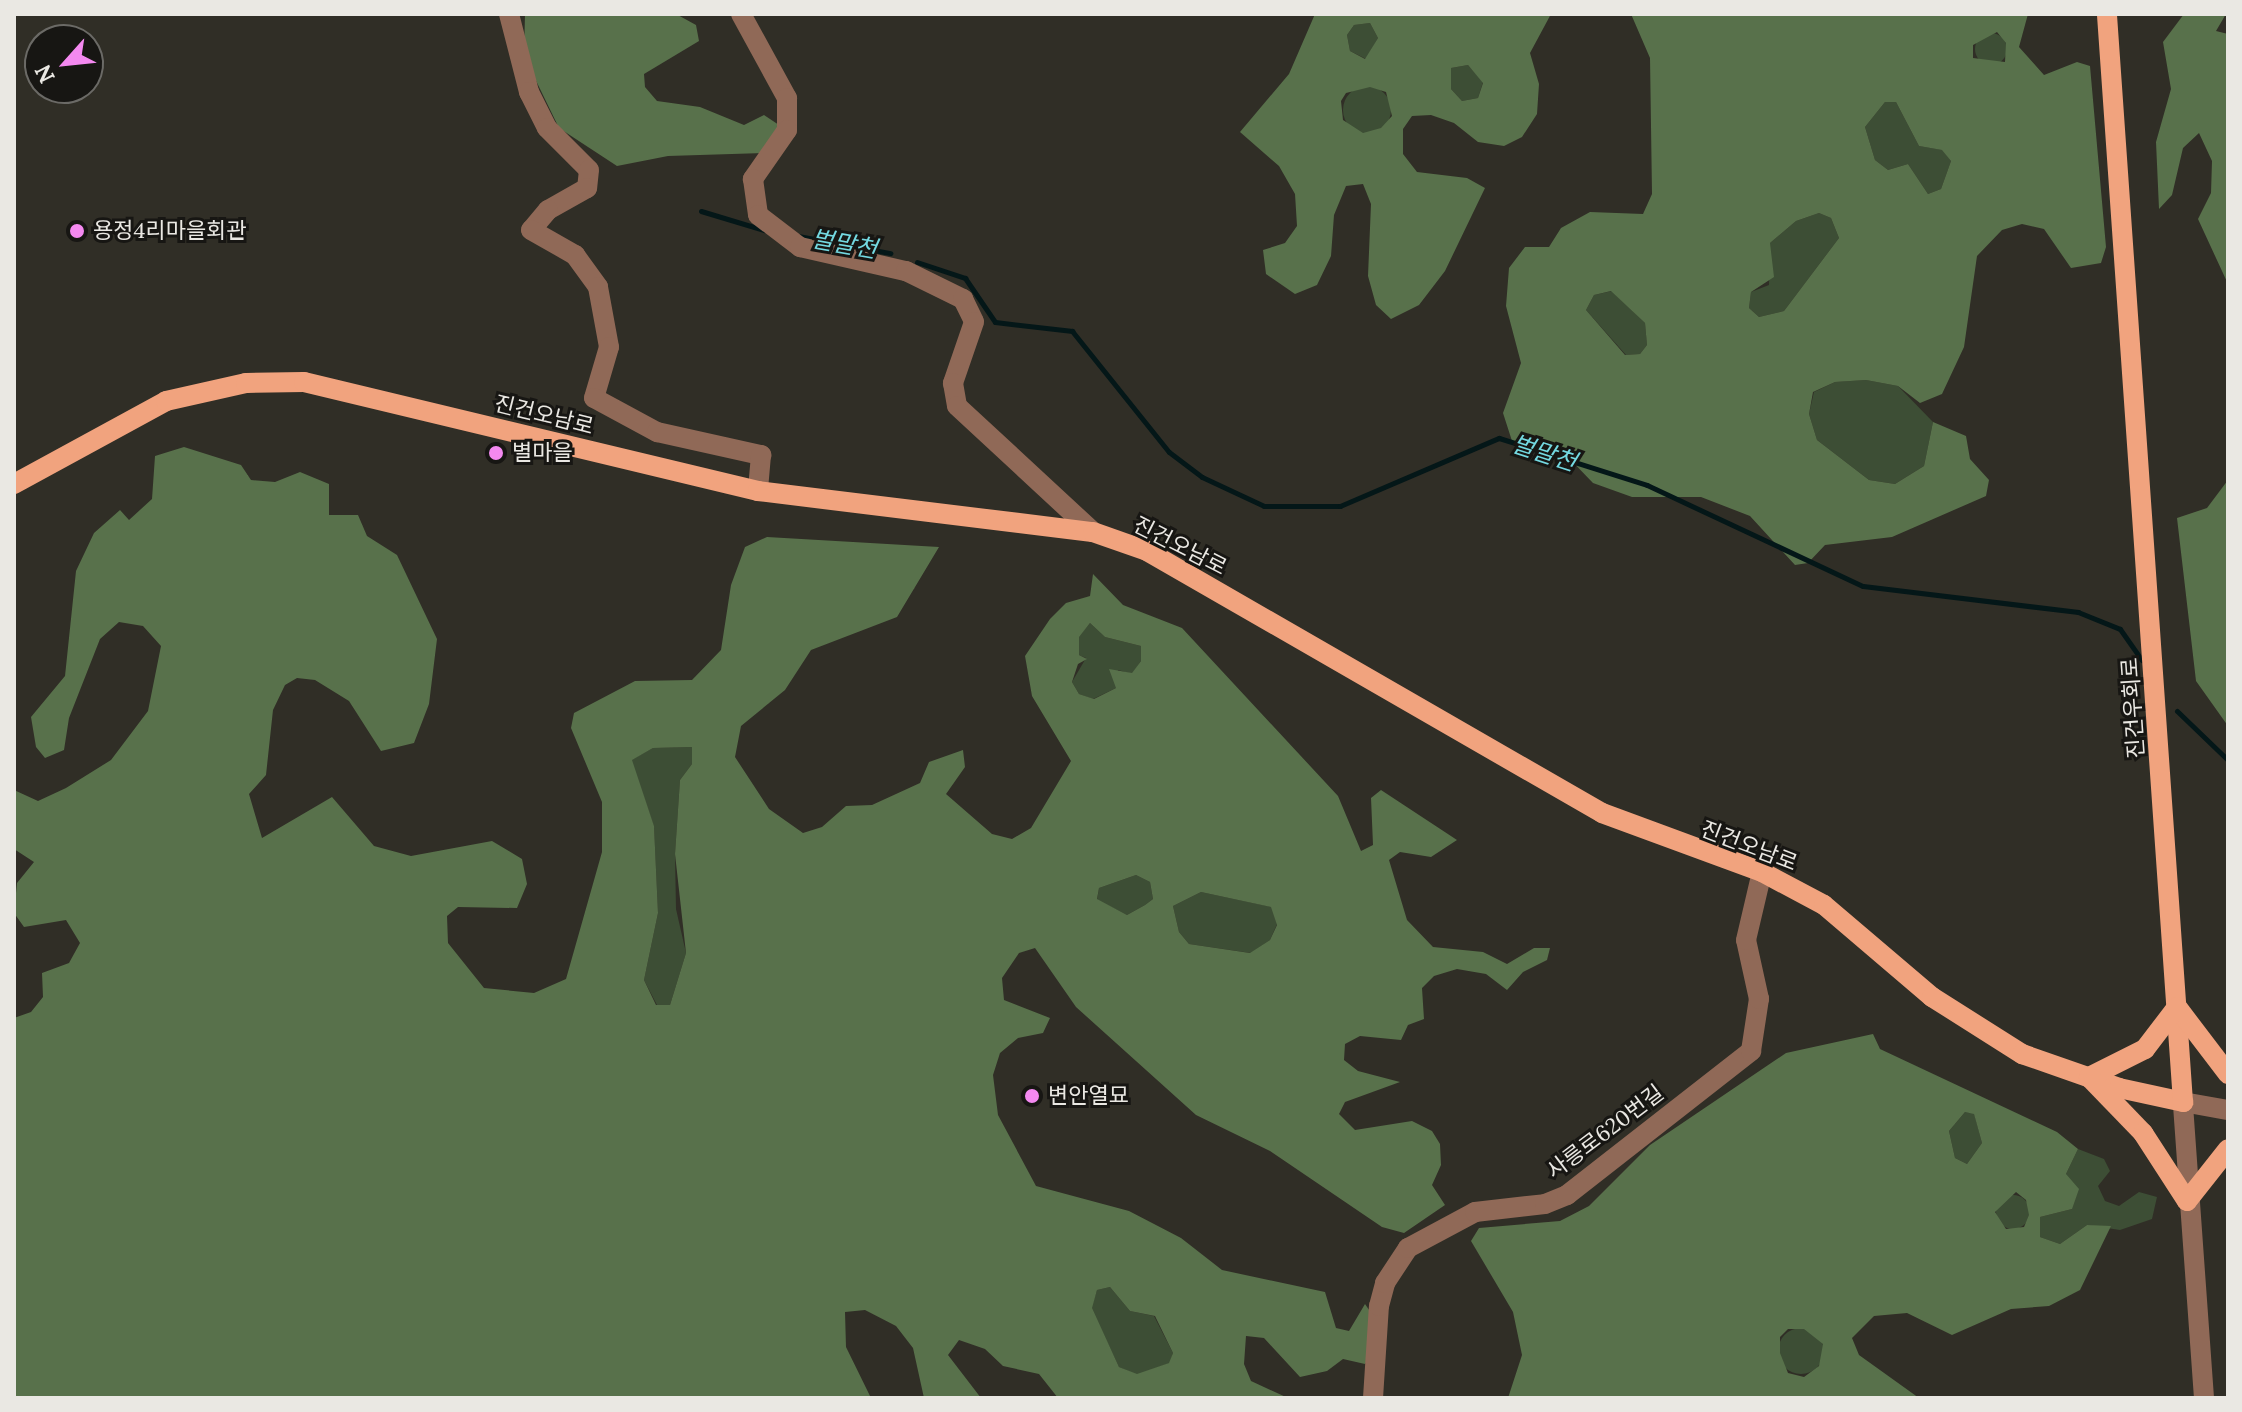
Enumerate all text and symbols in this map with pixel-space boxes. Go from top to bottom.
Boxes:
north arrow [24,24,104,104]
text: N [28,60,61,88]
place label: 용정4리마을회관 [93,218,247,244]
marker: 용정4리마을회관 [68,222,86,240]
water label: 벌말천 [809,224,879,264]
street label: 진건오남로 [492,390,596,440]
water label: 벌말천 [1508,429,1580,477]
place label: 별마을 [512,440,573,466]
marker: 별마을 [487,444,505,462]
street label: 진건오남로 [1129,511,1231,581]
street label: 진건우회로 [2116,657,2150,759]
street label: 진건오남로 [1697,816,1801,876]
street label: 사릉로620번길 [1541,1080,1669,1184]
place label: 변안열묘 [1048,1083,1129,1109]
marker: 변안열묘 [1023,1087,1041,1105]

